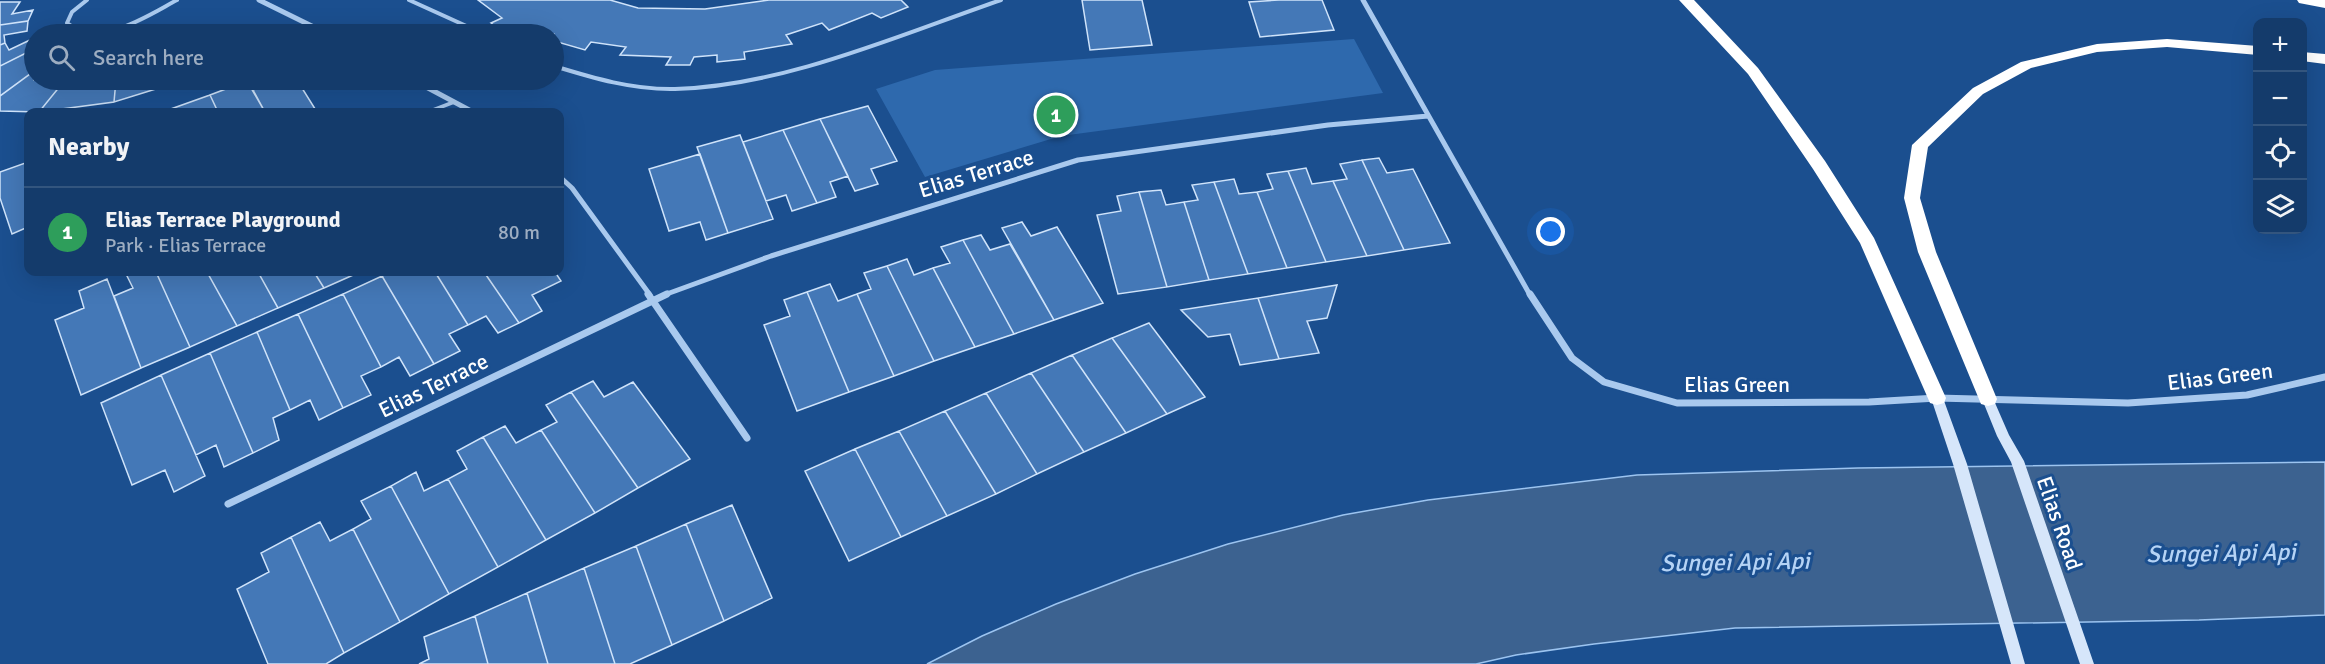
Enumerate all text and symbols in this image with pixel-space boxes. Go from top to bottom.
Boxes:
map controls [2253,18,2307,234]
button: + [2253,18,2307,72]
search box [24,24,564,90]
icon: search [45,41,78,74]
text: Search here [93,44,204,71]
button: − [2253,72,2307,126]
pin: 1 [1036,92,1076,138]
button: locate [2253,126,2307,180]
text: Nearby [48,131,129,163]
street label: Elias Terrace [915,143,1037,204]
button: layers [2253,180,2307,234]
text: Elias Terrace Playground [105,206,341,233]
your location [1536,217,1565,246]
text: 1 [62,220,73,245]
text: 80 m [498,220,540,245]
text: Park · Elias Terrace [105,233,266,258]
street label: Elias Terrace [374,347,493,424]
street label: Elias Green [2166,357,2274,396]
street label: Elias Green [1684,371,1790,398]
street label: Elias Road [2031,473,2088,574]
water label: Sungei Api Api [2146,537,2298,569]
water label: Sungei Api Api [1660,546,1812,578]

